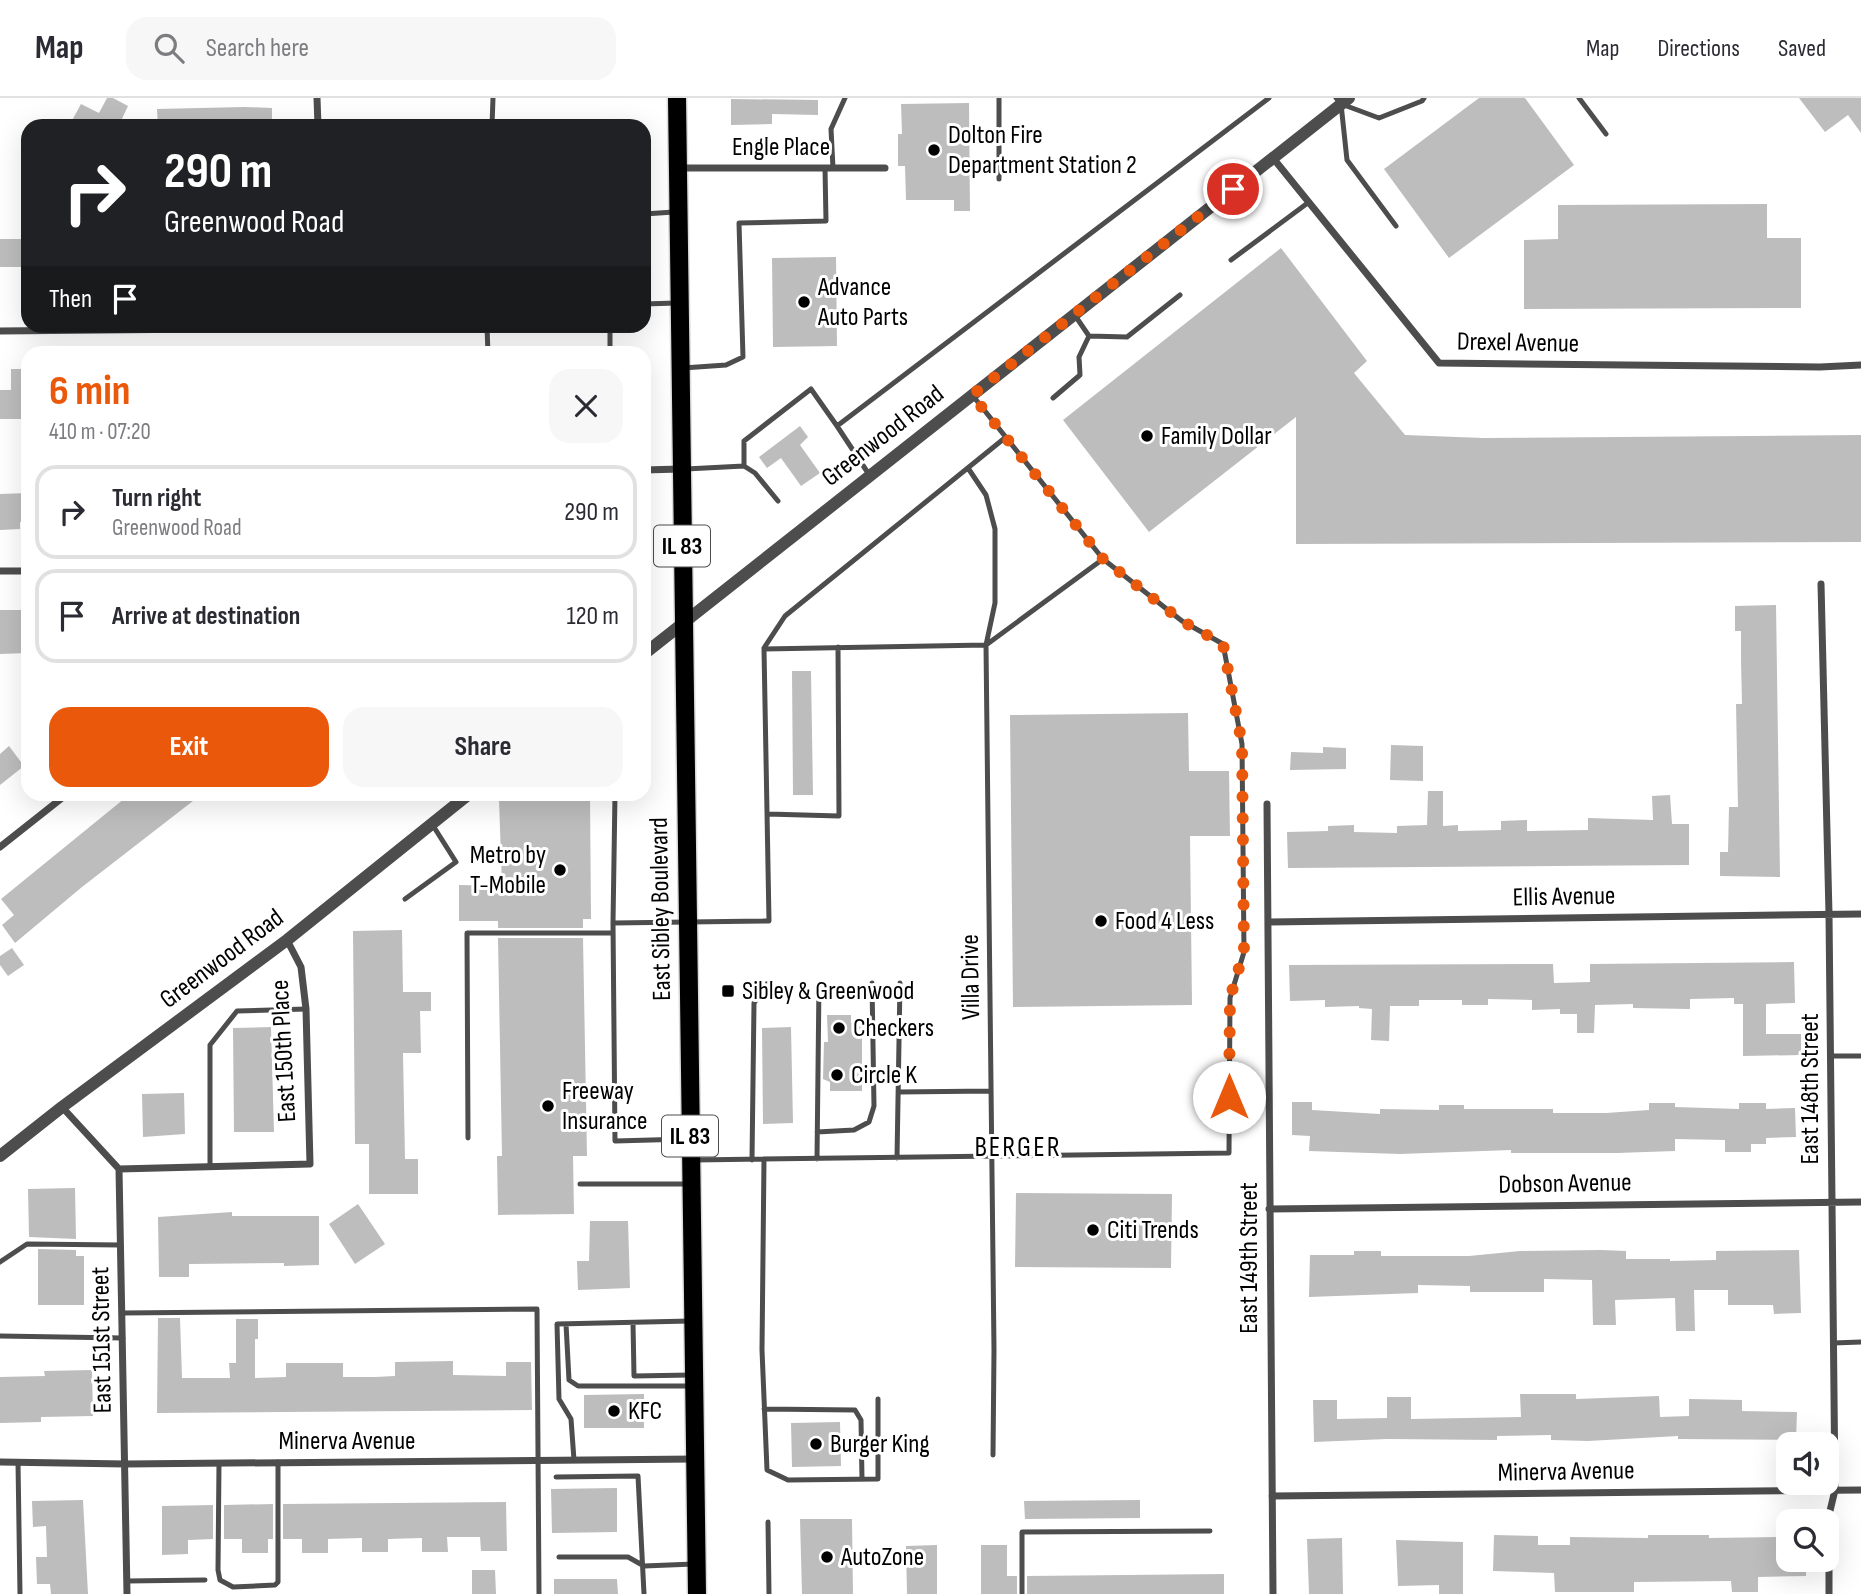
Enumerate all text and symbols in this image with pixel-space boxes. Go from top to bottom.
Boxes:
search box [126,17,616,80]
text: Map [35,28,84,68]
icon: search [150,29,188,67]
text: Search here [206,33,309,64]
text: Map [1586,34,1619,63]
text: Directions [1657,34,1740,63]
text: Saved [1778,34,1826,63]
place label: Dolton Fire Department Station 2 [948,120,1137,181]
street label: Engle Place [732,132,830,163]
marker: Dolton Fire Department Station 2 [926,142,942,158]
text: 290 m [164,143,272,202]
icon: right [49,147,140,238]
pin [1203,159,1263,219]
icon: arrive [1214,170,1252,208]
text: Greenwood Road [164,203,344,242]
place label: Advance Auto Parts [817,272,908,333]
icon: arrive [106,280,144,318]
text: Then [49,284,92,315]
marker: Advance Auto Parts [796,294,812,310]
street label: Drexel Avenue [1457,326,1579,360]
text: 6 min [49,366,130,417]
button: close [549,369,623,443]
street label: Greenwood Road [816,379,950,493]
text: 410 m · 07:20 [49,418,151,446]
place label: Family Dollar [1161,421,1272,452]
marker: Family Dollar [1139,428,1155,444]
text: Turn right [112,483,201,514]
icon: right [53,493,91,531]
text: 290 m [564,497,619,528]
text: Greenwood Road [112,514,242,542]
road number: IL 83 [654,526,710,566]
icon: arrive [53,597,91,635]
text: Arrive at destination [112,601,300,632]
text: 120 m [566,601,619,632]
button: Exit [49,707,329,787]
button: Share [343,707,623,787]
street label: East Sibley Boulevard [644,817,678,1001]
place label: Metro by T-Mobile [470,840,546,901]
marker: Metro by T-Mobile [552,862,568,878]
street label: Ellis Avenue [1512,881,1616,913]
street label: Greenwood Road [154,903,290,1015]
place label: Food 4 Less [1115,906,1214,937]
marker: Food 4 Less [1093,913,1109,929]
street label: Villa Drive [955,934,987,1020]
place label: Sibley & Greenwood [742,976,914,1007]
street label: East 150th Place [265,979,303,1123]
marker: Sibley & Greenwood [720,983,736,999]
place label: Checkers [853,1013,934,1044]
street label: East 148th Street [1795,1013,1826,1165]
marker: Checkers [831,1020,847,1036]
place label: Circle K [851,1060,917,1091]
position arrow [1192,1060,1266,1134]
marker: Circle K [829,1067,845,1083]
place label: Freeway Insurance [562,1076,648,1137]
marker: Freeway Insurance [540,1098,556,1114]
road number: IL 83 [662,1116,718,1156]
district label: BERGER [974,1131,1062,1164]
street label: Dobson Avenue [1498,1167,1632,1201]
street label: East 149th Street [1234,1182,1265,1334]
place label: Citi Trends [1107,1215,1199,1246]
marker: Citi Trends [1085,1222,1101,1238]
street label: East 151st Street [85,1266,119,1414]
place label: KFC [628,1396,662,1427]
marker: KFC [606,1403,622,1419]
street label: Minerva Avenue [279,1426,415,1457]
place label: Burger King [830,1429,930,1460]
map controls [1776,1432,1839,1572]
button: sound [1776,1432,1839,1495]
marker: Burger King [808,1436,824,1452]
street label: Minerva Avenue [1497,1455,1635,1489]
button: search [1776,1509,1839,1572]
place label: AutoZone [840,1542,924,1573]
marker: AutoZone [819,1549,835,1565]

